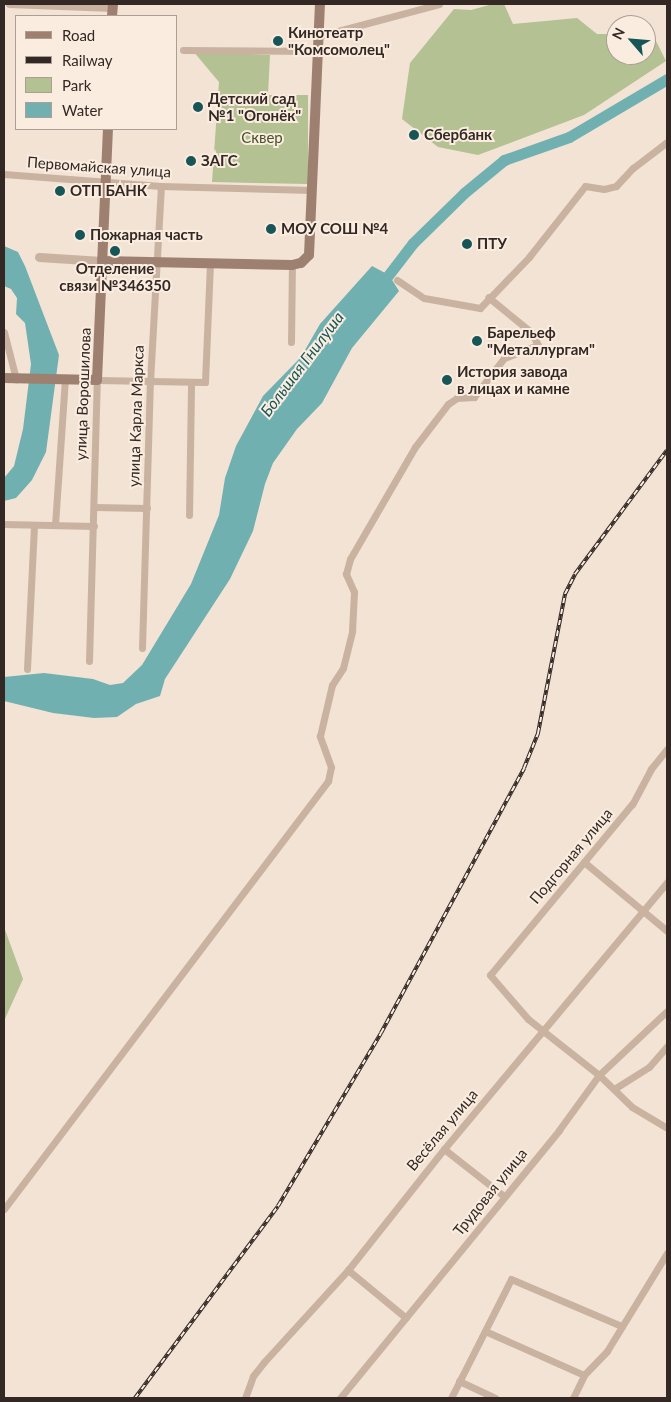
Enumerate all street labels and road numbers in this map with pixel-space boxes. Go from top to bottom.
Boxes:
street label: Первомайская улица [26,153,172,181]
street label: улица Ворошилова [72,327,94,461]
street label: улица Карла Маркса [125,345,147,487]
street label: Подгорная улица [526,805,616,907]
street label: Весёлая улица [403,1086,481,1174]
street label: Трудовая улица [449,1145,531,1239]

